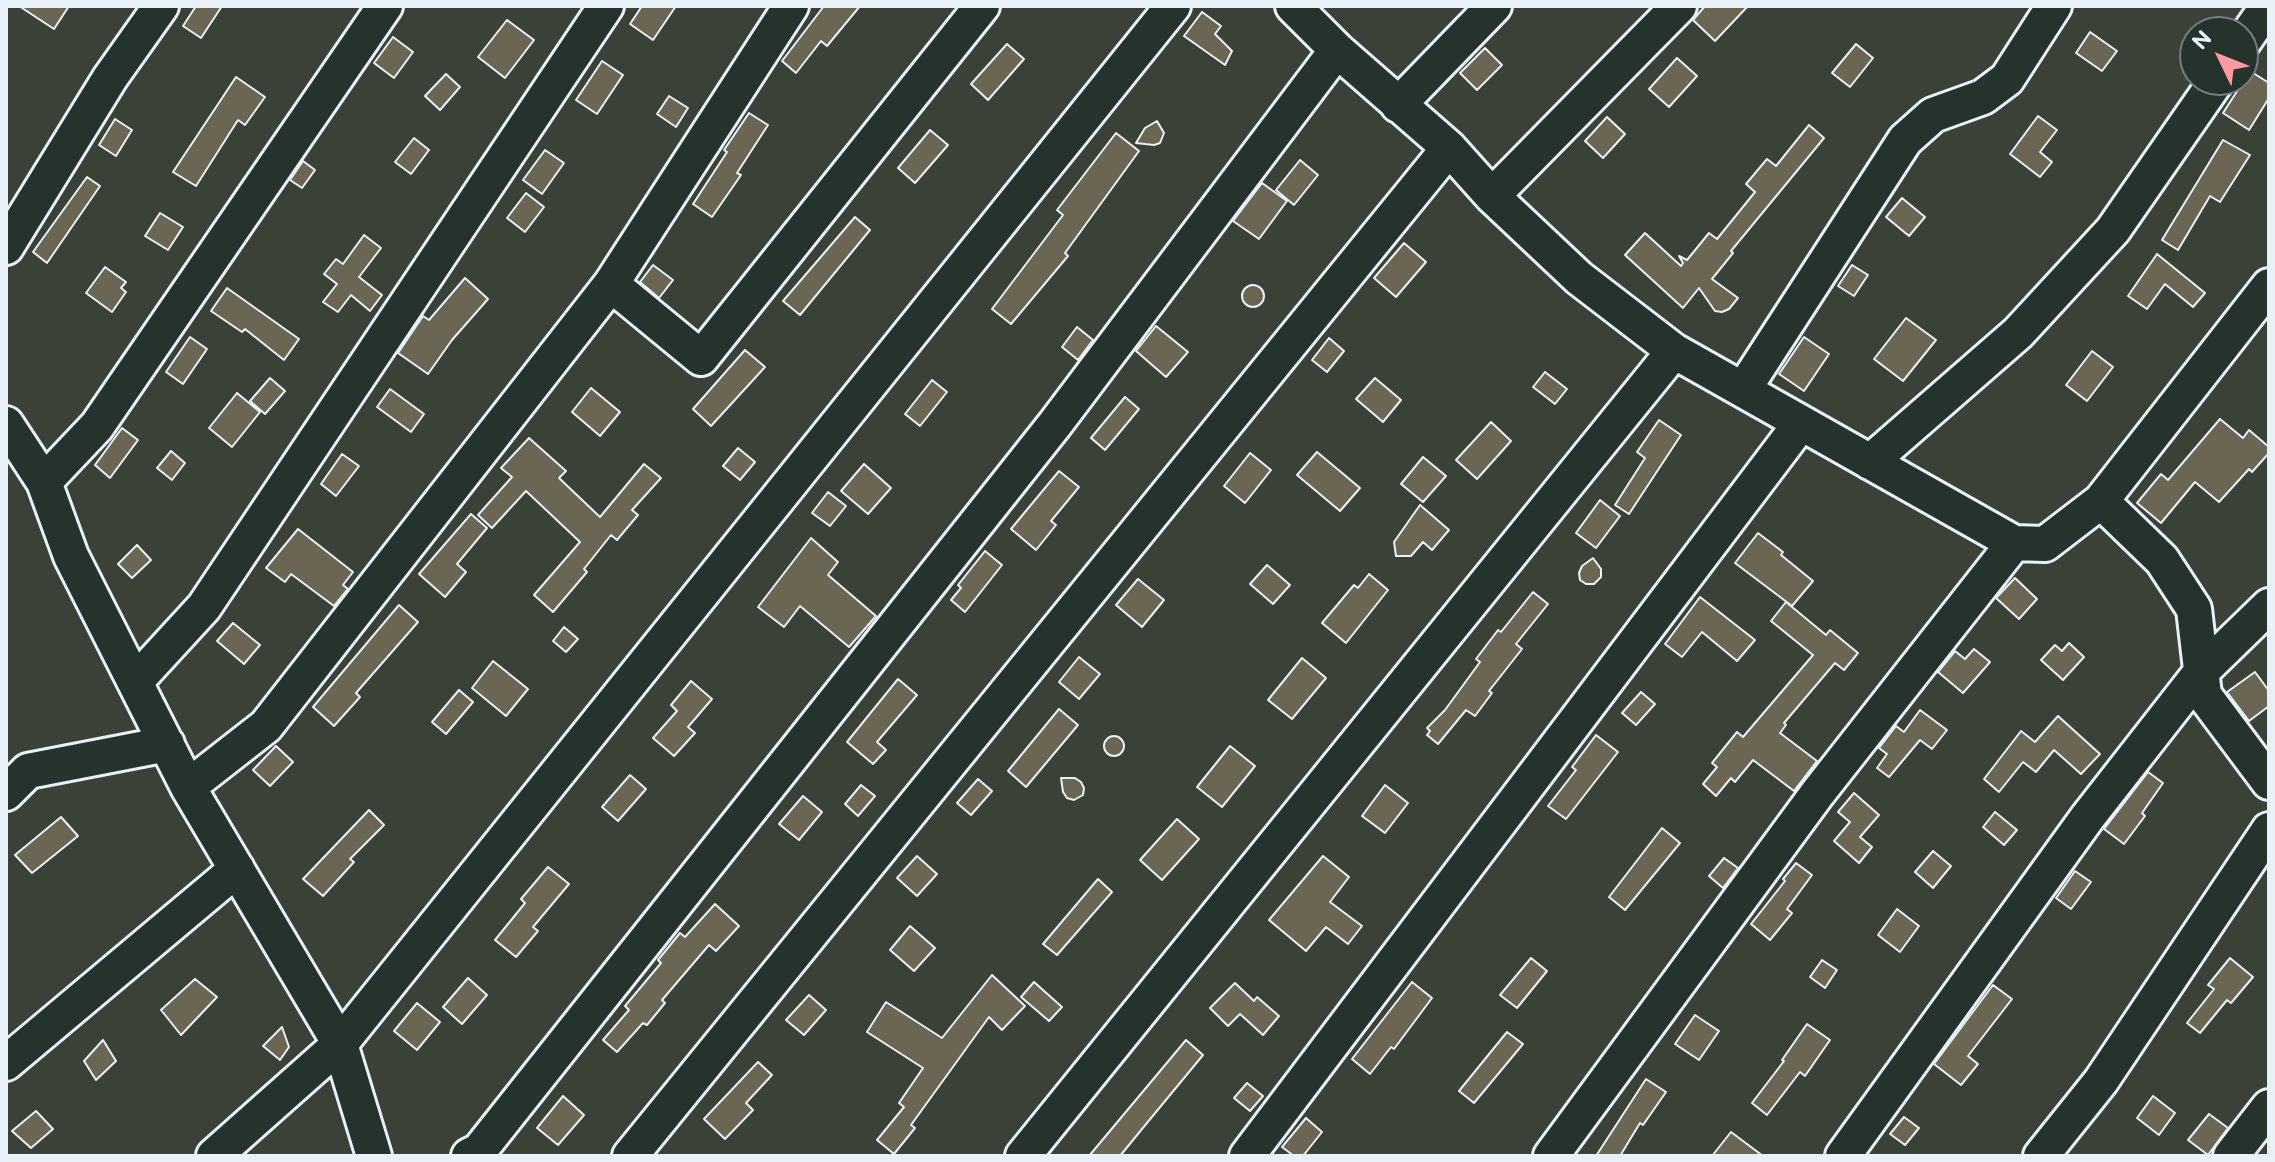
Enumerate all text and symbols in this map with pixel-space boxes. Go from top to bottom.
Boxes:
north arrow [2179,16,2259,96]
text: N [2187,25,2218,56]

